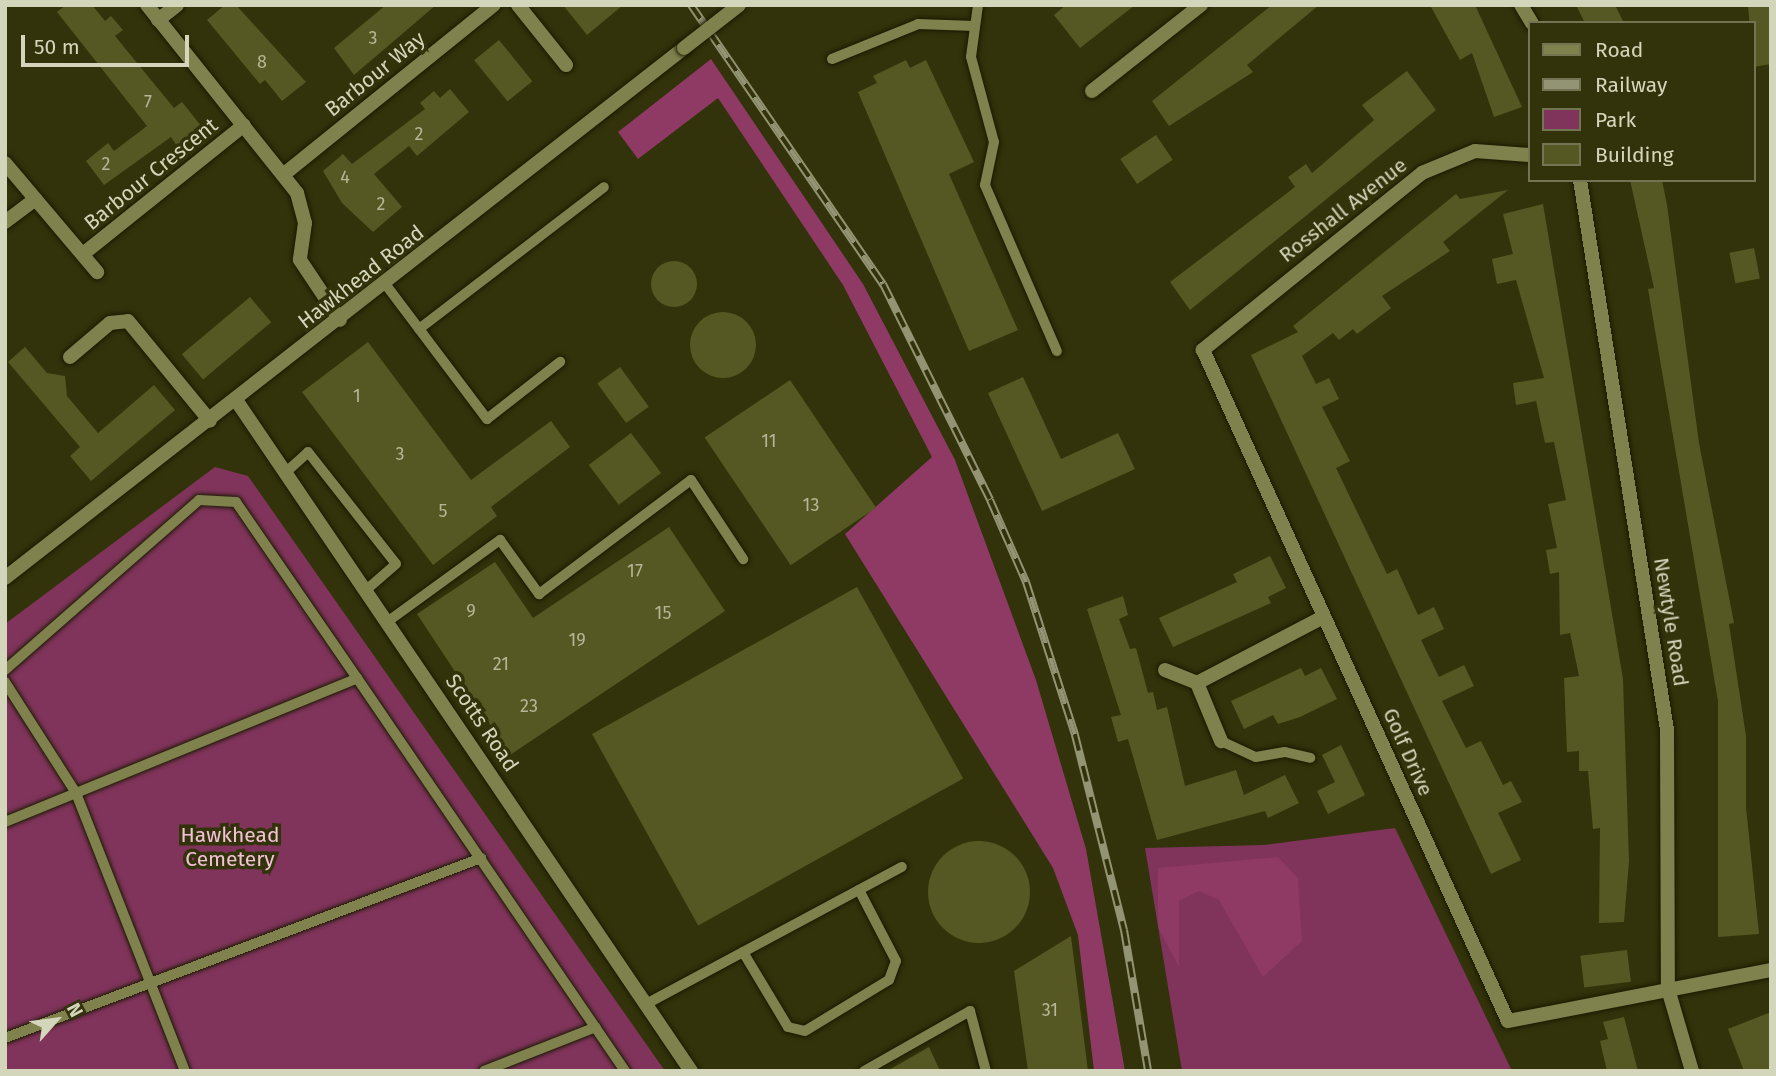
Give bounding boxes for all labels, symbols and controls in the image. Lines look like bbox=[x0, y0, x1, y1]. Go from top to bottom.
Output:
scale bar bbox=[24, 21, 192, 65]
legend bbox=[1528, 21, 1755, 182]
street label: Barbour Way bbox=[320, 26, 430, 122]
house number: 3 bbox=[369, 27, 377, 49]
text: 50 m bbox=[34, 34, 80, 60]
text: Road bbox=[1595, 37, 1643, 63]
house number: 8 bbox=[257, 51, 267, 73]
text: Railway bbox=[1595, 72, 1667, 98]
house number: 7 bbox=[144, 91, 152, 113]
text: Park bbox=[1595, 107, 1636, 133]
street label: Barbour Crescent bbox=[79, 113, 223, 235]
house number: 2 bbox=[415, 123, 423, 145]
text: Building bbox=[1595, 142, 1674, 168]
street label: Rosshall Avenue bbox=[1274, 152, 1412, 268]
house number: 2 bbox=[102, 153, 110, 175]
house number: 4 bbox=[340, 166, 350, 188]
house number: 2 bbox=[377, 193, 385, 215]
street label: Hawkhead Road bbox=[293, 220, 429, 334]
house number: 1 bbox=[353, 385, 361, 407]
house number: 11 bbox=[761, 430, 777, 452]
house number: 3 bbox=[396, 443, 404, 465]
house number: 13 bbox=[803, 494, 819, 516]
house number: 5 bbox=[438, 500, 448, 522]
street label: Newtyle Road bbox=[1648, 556, 1694, 688]
house number: 17 bbox=[627, 560, 643, 582]
house number: 9 bbox=[466, 600, 476, 622]
house number: 15 bbox=[655, 602, 671, 624]
house number: 19 bbox=[568, 629, 586, 651]
house number: 21 bbox=[493, 653, 509, 675]
street label: Scotts Road bbox=[440, 669, 524, 777]
house number: 23 bbox=[520, 695, 538, 717]
street label: Golf Drive bbox=[1377, 704, 1439, 800]
park label: Hawkhead Cemetery bbox=[181, 822, 279, 872]
north arrow bbox=[21, 985, 91, 1055]
text: N bbox=[62, 999, 88, 1021]
house number: 31 bbox=[1042, 999, 1058, 1021]

